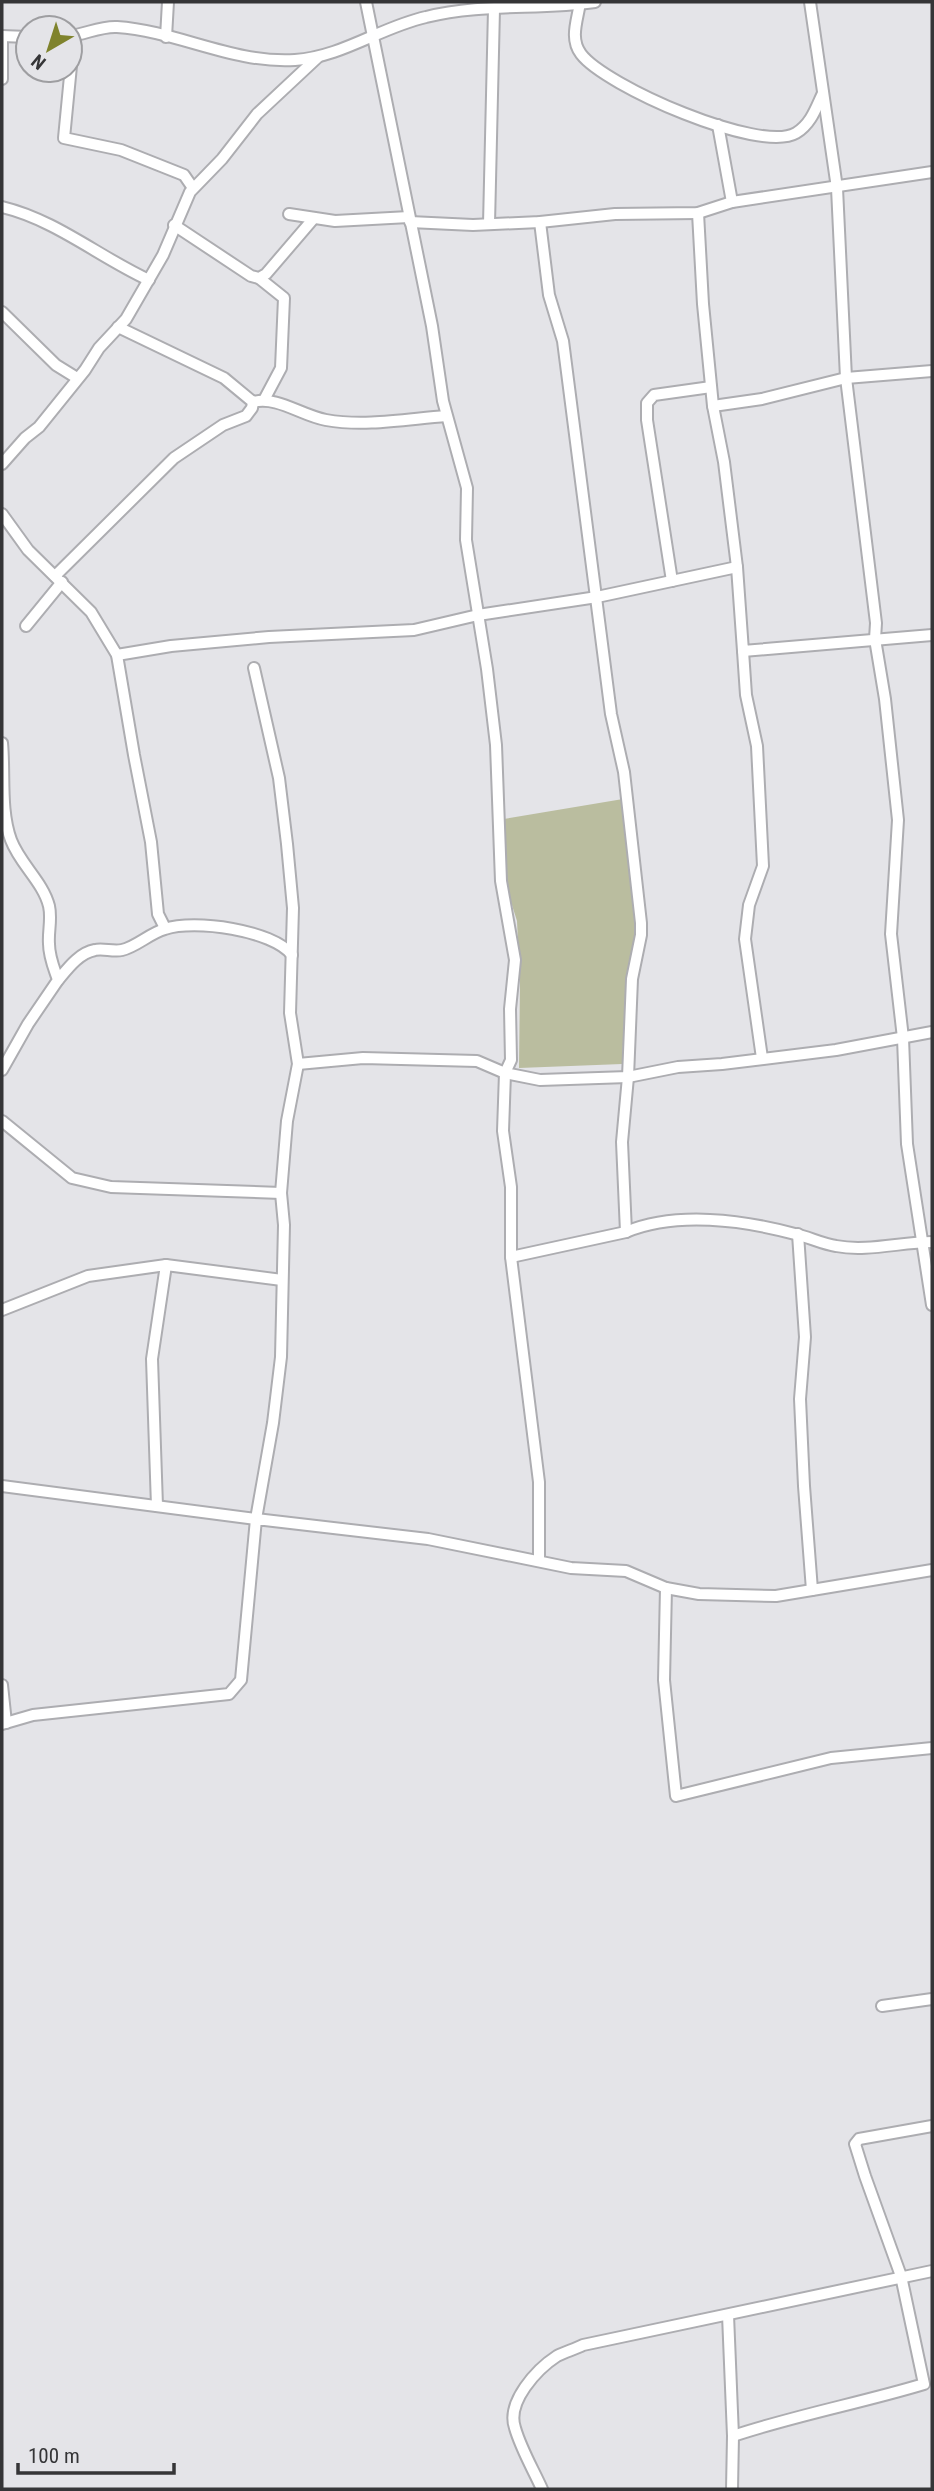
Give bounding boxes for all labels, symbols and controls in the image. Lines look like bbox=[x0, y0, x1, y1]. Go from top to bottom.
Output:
north arrow bbox=[14, 14, 84, 84]
text: N bbox=[27, 49, 50, 74]
scale bar bbox=[18, 2432, 173, 2476]
text: 100 m bbox=[28, 2444, 80, 2468]

